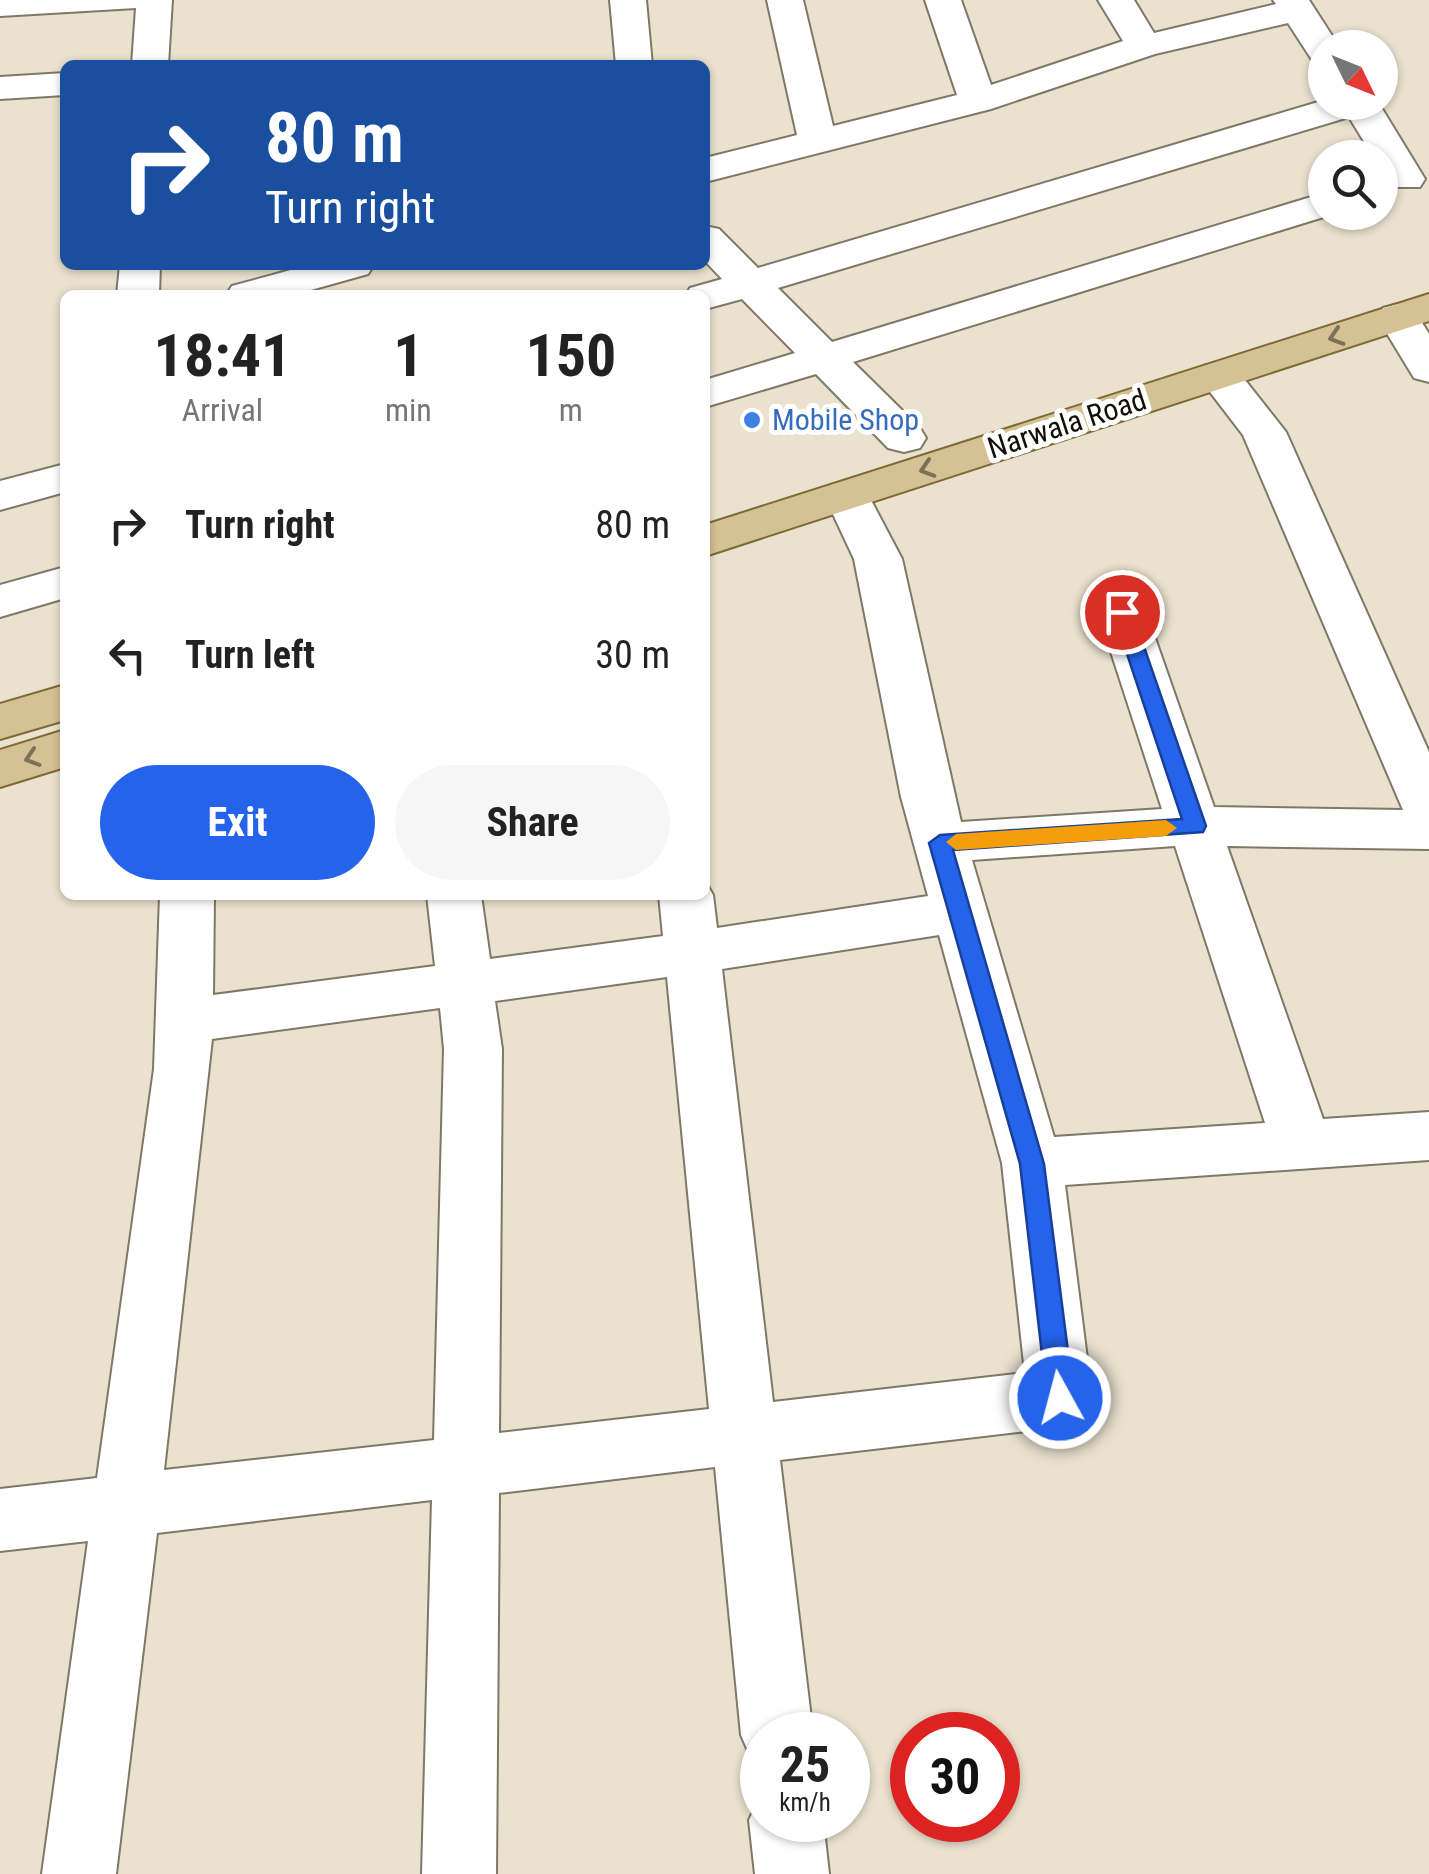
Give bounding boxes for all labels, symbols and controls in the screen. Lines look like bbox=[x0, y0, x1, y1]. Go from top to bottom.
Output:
north arrow bbox=[1308, 30, 1398, 120]
map controls bbox=[1308, 30, 1398, 230]
text: 80 m bbox=[265, 97, 404, 179]
icon: right bbox=[100, 100, 230, 230]
button: search bbox=[1308, 140, 1398, 230]
text: Turn right bbox=[265, 181, 435, 234]
text: 18:41 bbox=[154, 320, 291, 391]
text: 1 bbox=[393, 320, 424, 391]
text: 150 bbox=[525, 320, 616, 391]
one-way arrow bbox=[1329, 326, 1346, 346]
street label: Narwala Road bbox=[983, 381, 1151, 466]
text: Arrival bbox=[182, 391, 263, 429]
text: min bbox=[385, 391, 432, 429]
text: m bbox=[559, 391, 583, 429]
place label: Mobile Shop bbox=[772, 402, 919, 437]
marker: Mobile Shop bbox=[741, 409, 763, 431]
one-way arrow bbox=[919, 458, 936, 478]
icon: right bbox=[100, 498, 155, 553]
text: Turn right bbox=[185, 503, 335, 547]
text: 80 m bbox=[595, 503, 670, 547]
pin bbox=[1080, 570, 1165, 655]
icon: arrive bbox=[1095, 585, 1150, 640]
icon: left bbox=[100, 628, 155, 683]
text: Turn left bbox=[185, 633, 315, 677]
text: 30 m bbox=[595, 633, 670, 677]
one-way arrow bbox=[25, 747, 42, 767]
button: Exit bbox=[100, 765, 375, 880]
button: Share bbox=[395, 765, 670, 880]
position arrow bbox=[1008, 1346, 1112, 1450]
speed limit sign: 30 bbox=[890, 1712, 1020, 1842]
text: 25 bbox=[780, 1736, 830, 1794]
text: km/h bbox=[779, 1788, 831, 1817]

